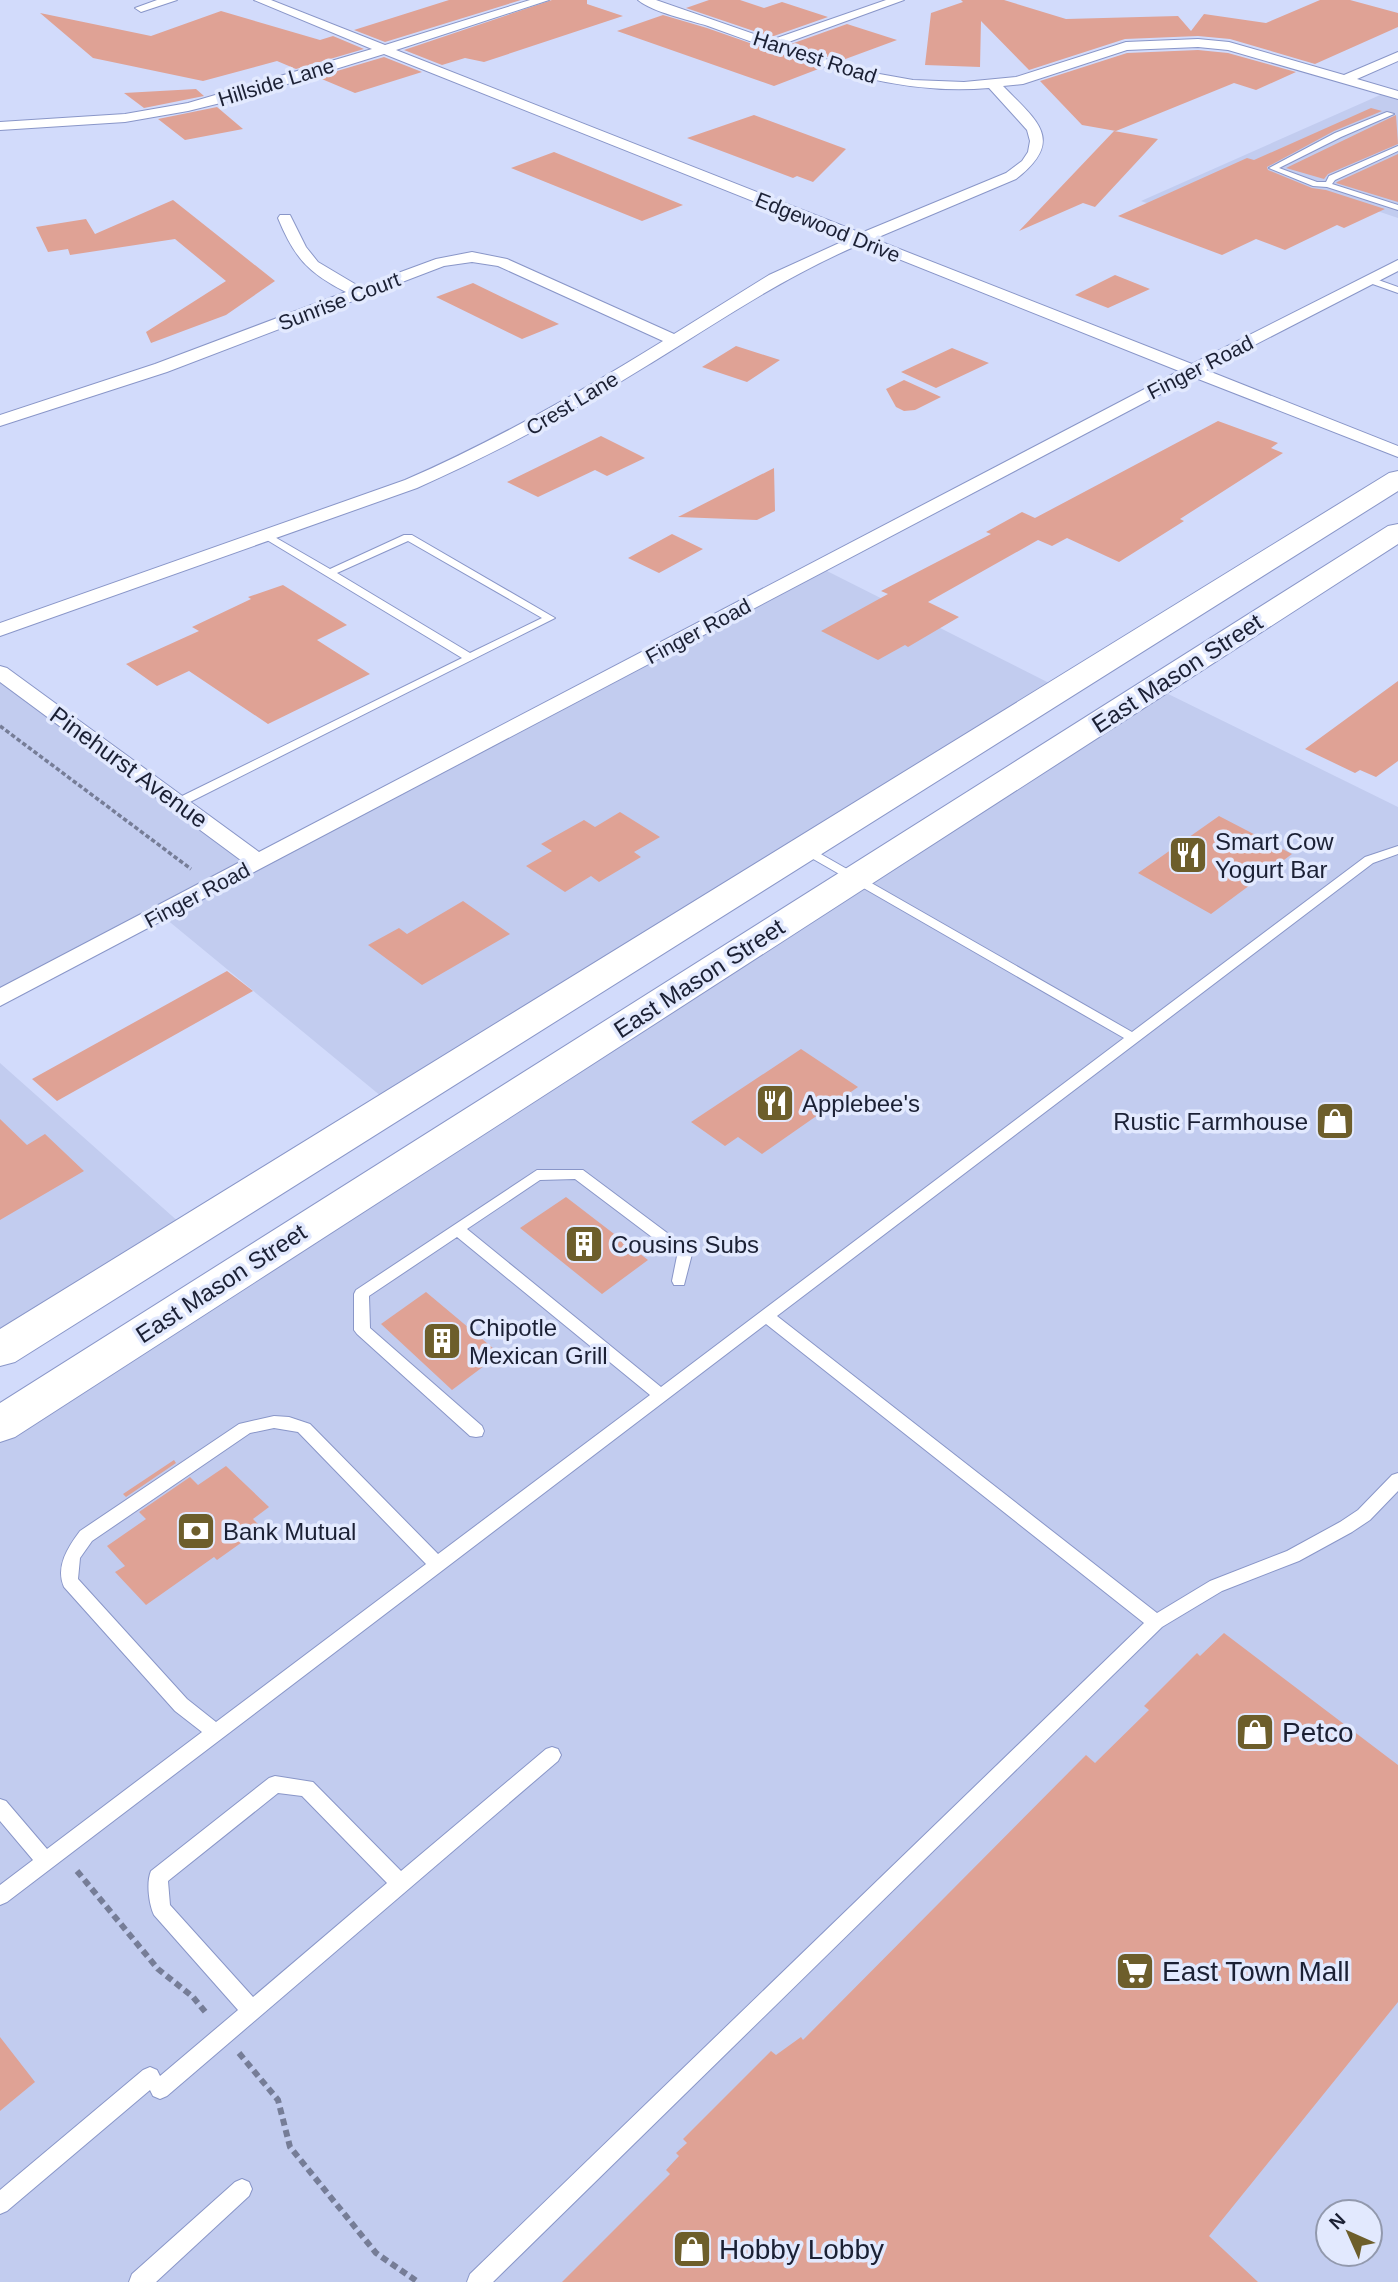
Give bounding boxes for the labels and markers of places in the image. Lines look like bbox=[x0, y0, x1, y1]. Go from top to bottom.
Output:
place label: Smart Cow Yogurt Bar bbox=[1215, 828, 1334, 883]
restaurant icon: Smart Cow Yogurt Bar bbox=[1167, 834, 1209, 876]
restaurant icon: Applebee's bbox=[754, 1082, 796, 1124]
place label: Applebee's bbox=[802, 1090, 920, 1117]
shop icon: Rustic Farmhouse bbox=[1314, 1100, 1356, 1142]
place label: Rustic Farmhouse bbox=[1113, 1108, 1308, 1135]
building icon: Cousins Subs bbox=[563, 1223, 605, 1265]
place label: Cousins Subs bbox=[611, 1231, 759, 1258]
place label: Chipotle Mexican Grill bbox=[469, 1314, 608, 1369]
building icon: Chipotle Mexican Grill bbox=[421, 1320, 463, 1362]
bank icon: Bank Mutual bbox=[175, 1510, 217, 1552]
place label: Bank Mutual bbox=[223, 1518, 356, 1545]
shop icon: Petco bbox=[1234, 1711, 1276, 1753]
place label: Petco bbox=[1282, 1717, 1354, 1748]
supermarket icon: East Town Mall bbox=[1114, 1950, 1156, 1992]
place label: East Town Mall bbox=[1162, 1956, 1350, 1987]
shop icon: Hobby Lobby bbox=[671, 2228, 713, 2270]
place label: Hobby Lobby bbox=[719, 2234, 884, 2265]

